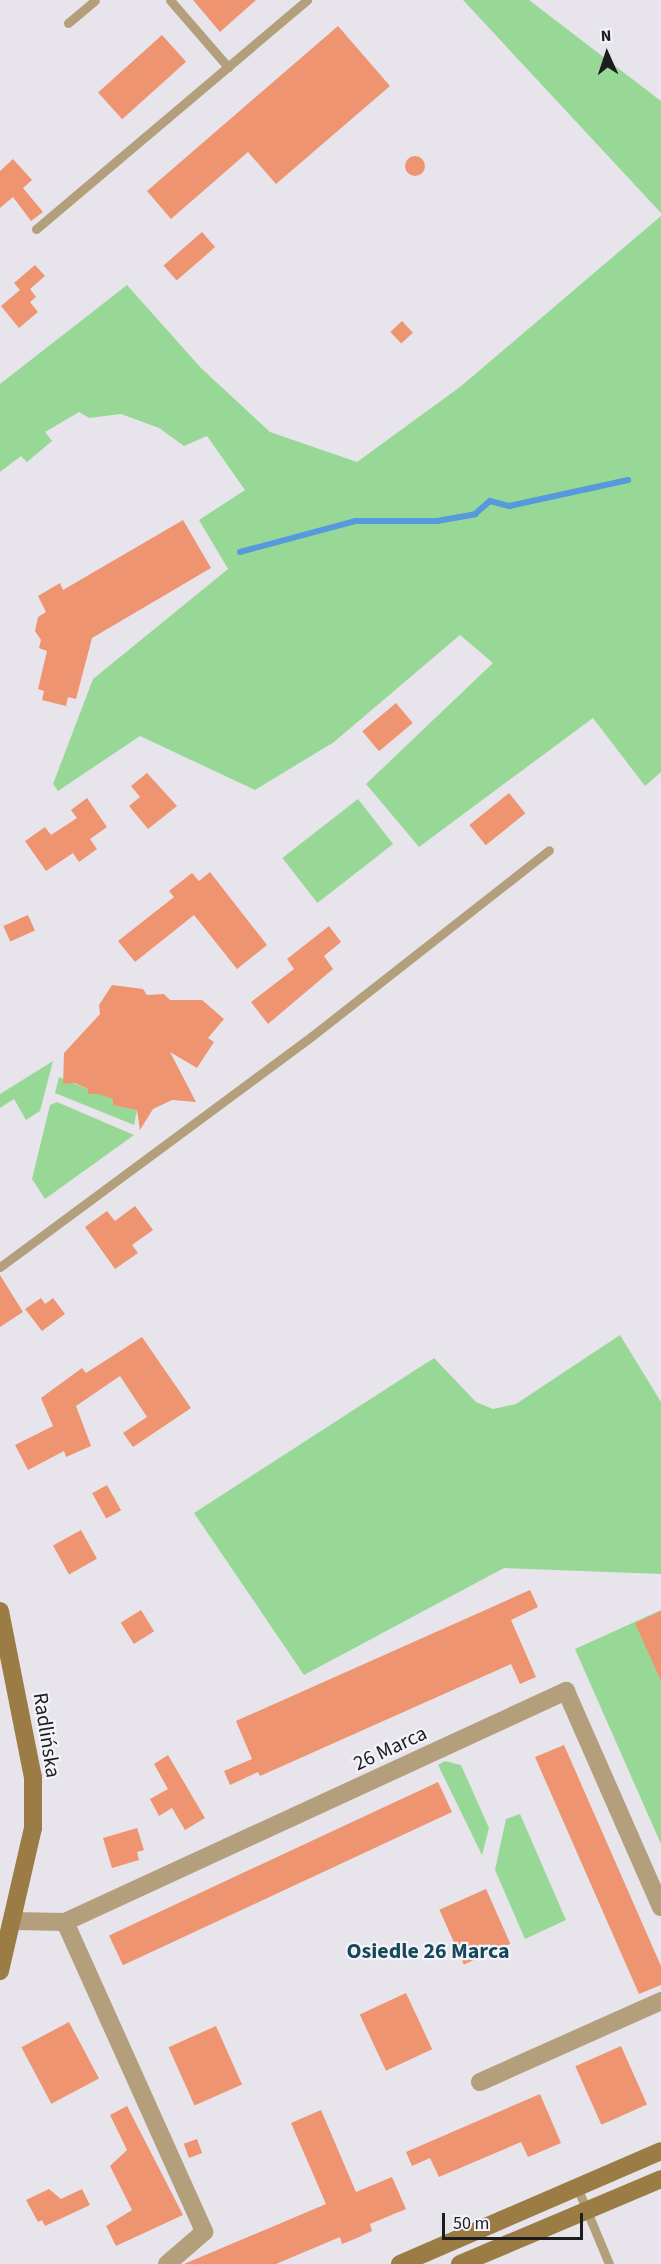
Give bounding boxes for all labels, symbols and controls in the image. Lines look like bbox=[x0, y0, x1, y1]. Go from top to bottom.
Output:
north arrow bbox=[577, 24, 637, 84]
text: N bbox=[600, 25, 612, 47]
street label: Radlińska bbox=[28, 1691, 66, 1779]
street label: 26 Marca bbox=[349, 1720, 431, 1776]
district label: Osiedle 26 Marca bbox=[346, 1939, 510, 1965]
scale bar bbox=[445, 2201, 586, 2239]
text: 50 m bbox=[453, 2211, 489, 2236]

